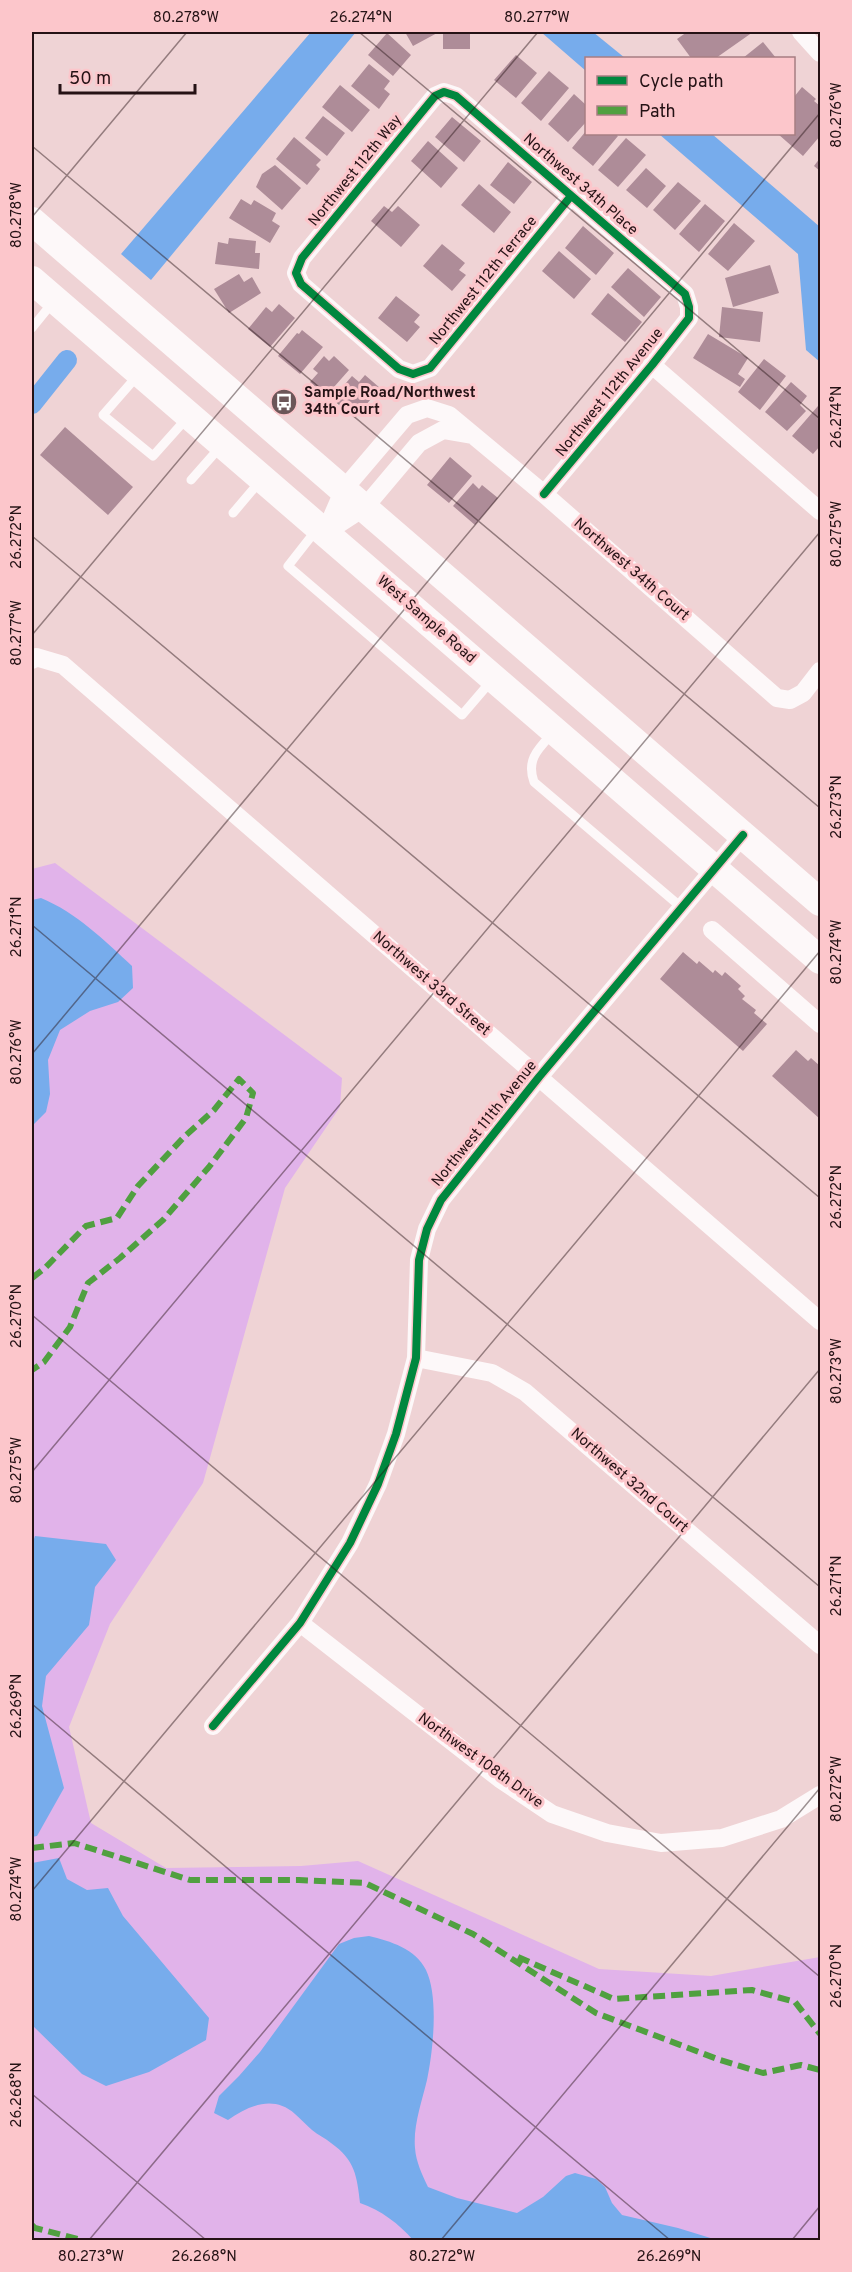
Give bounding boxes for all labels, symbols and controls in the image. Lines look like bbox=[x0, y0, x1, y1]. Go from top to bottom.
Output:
text: 80.278°W bbox=[153, 9, 219, 28]
text: 26.274°N bbox=[330, 9, 392, 28]
text: 80.277°W bbox=[504, 9, 570, 28]
scale bar bbox=[60, 57, 195, 95]
legend bbox=[585, 57, 795, 135]
text: 50 m bbox=[69, 68, 111, 91]
text: Cycle path bbox=[639, 71, 724, 94]
text: 80.276°W bbox=[828, 82, 847, 148]
text: Path bbox=[639, 101, 676, 124]
street label: Northwest 112th Way bbox=[305, 111, 407, 231]
street label: Northwest 34th Place bbox=[519, 130, 641, 240]
text: 80.278°W bbox=[8, 182, 27, 248]
street label: Northwest 112th Terrace bbox=[426, 212, 542, 350]
street label: Northwest 112th Avenue bbox=[552, 325, 668, 461]
place label: Sample Road/Northwest 34th Court bbox=[304, 384, 476, 420]
text: 26.274°N bbox=[828, 386, 847, 448]
bus stop icon: Sample Road/Northwest 34th Court bbox=[269, 387, 299, 417]
text: 80.275°W bbox=[828, 501, 847, 567]
text: 26.272°N bbox=[8, 505, 27, 569]
street label: Northwest 34th Court bbox=[569, 514, 693, 626]
street label: West Sample Road bbox=[373, 572, 479, 668]
text: 80.277°W bbox=[8, 600, 27, 666]
text: 26.273°N bbox=[828, 775, 847, 839]
text: 26.271°N bbox=[8, 897, 27, 957]
text: 80.274°W bbox=[828, 919, 847, 985]
street label: Northwest 33rd Street bbox=[368, 928, 494, 1040]
text: 80.276°W bbox=[8, 1019, 27, 1085]
street label: Northwest 111th Avenue bbox=[428, 1057, 542, 1191]
text: 26.272°N bbox=[828, 1165, 847, 1229]
text: 26.270°N bbox=[8, 1284, 27, 1348]
text: 80.273°W bbox=[828, 1338, 847, 1404]
street label: Northwest 32nd Court bbox=[566, 1425, 692, 1537]
text: 80.275°W bbox=[8, 1437, 27, 1503]
text: 26.271°N bbox=[828, 1556, 847, 1616]
text: 26.269°N bbox=[8, 1674, 27, 1738]
street label: Northwest 108th Drive bbox=[414, 1709, 546, 1813]
text: 80.272°W bbox=[828, 1756, 847, 1822]
text: 80.274°W bbox=[8, 1856, 27, 1922]
text: 26.270°N bbox=[828, 1944, 847, 2008]
text: 26.268°N bbox=[8, 2062, 27, 2128]
text: 80.273°W bbox=[58, 2248, 124, 2267]
text: 26.268°N bbox=[171, 2248, 237, 2267]
text: 80.272°W bbox=[409, 2248, 475, 2267]
text: 26.269°N bbox=[637, 2248, 701, 2267]

